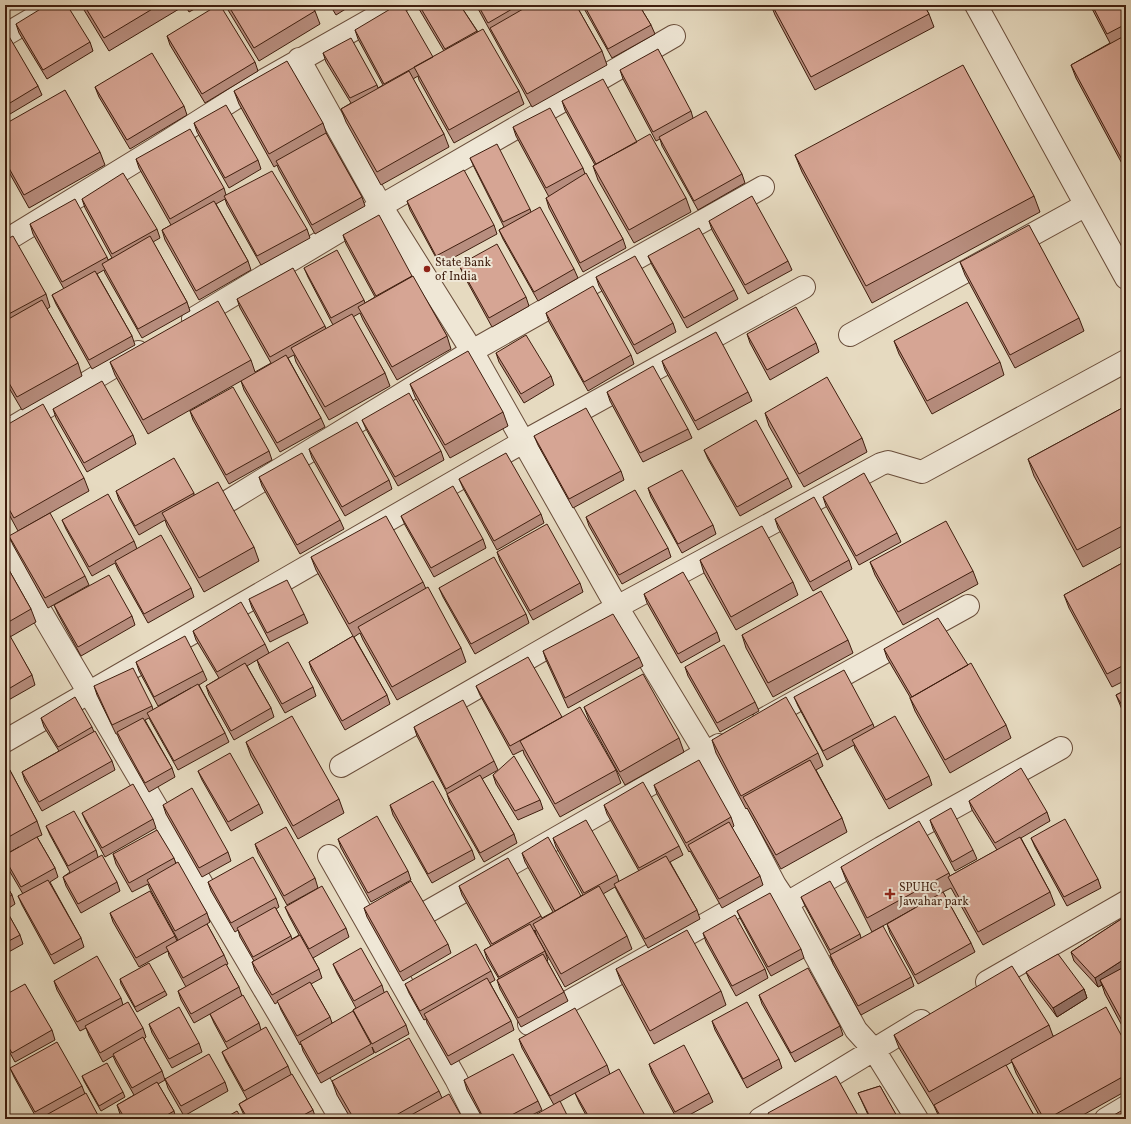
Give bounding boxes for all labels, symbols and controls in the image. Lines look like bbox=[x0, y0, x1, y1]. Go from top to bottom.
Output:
place label: State Bank of India bbox=[435, 255, 491, 285]
marker: State Bank of India bbox=[422, 264, 432, 274]
place label: SPUHC, Jawahar park bbox=[899, 880, 969, 910]
marker: SPUHC, Jawahar park bbox=[884, 888, 896, 900]

